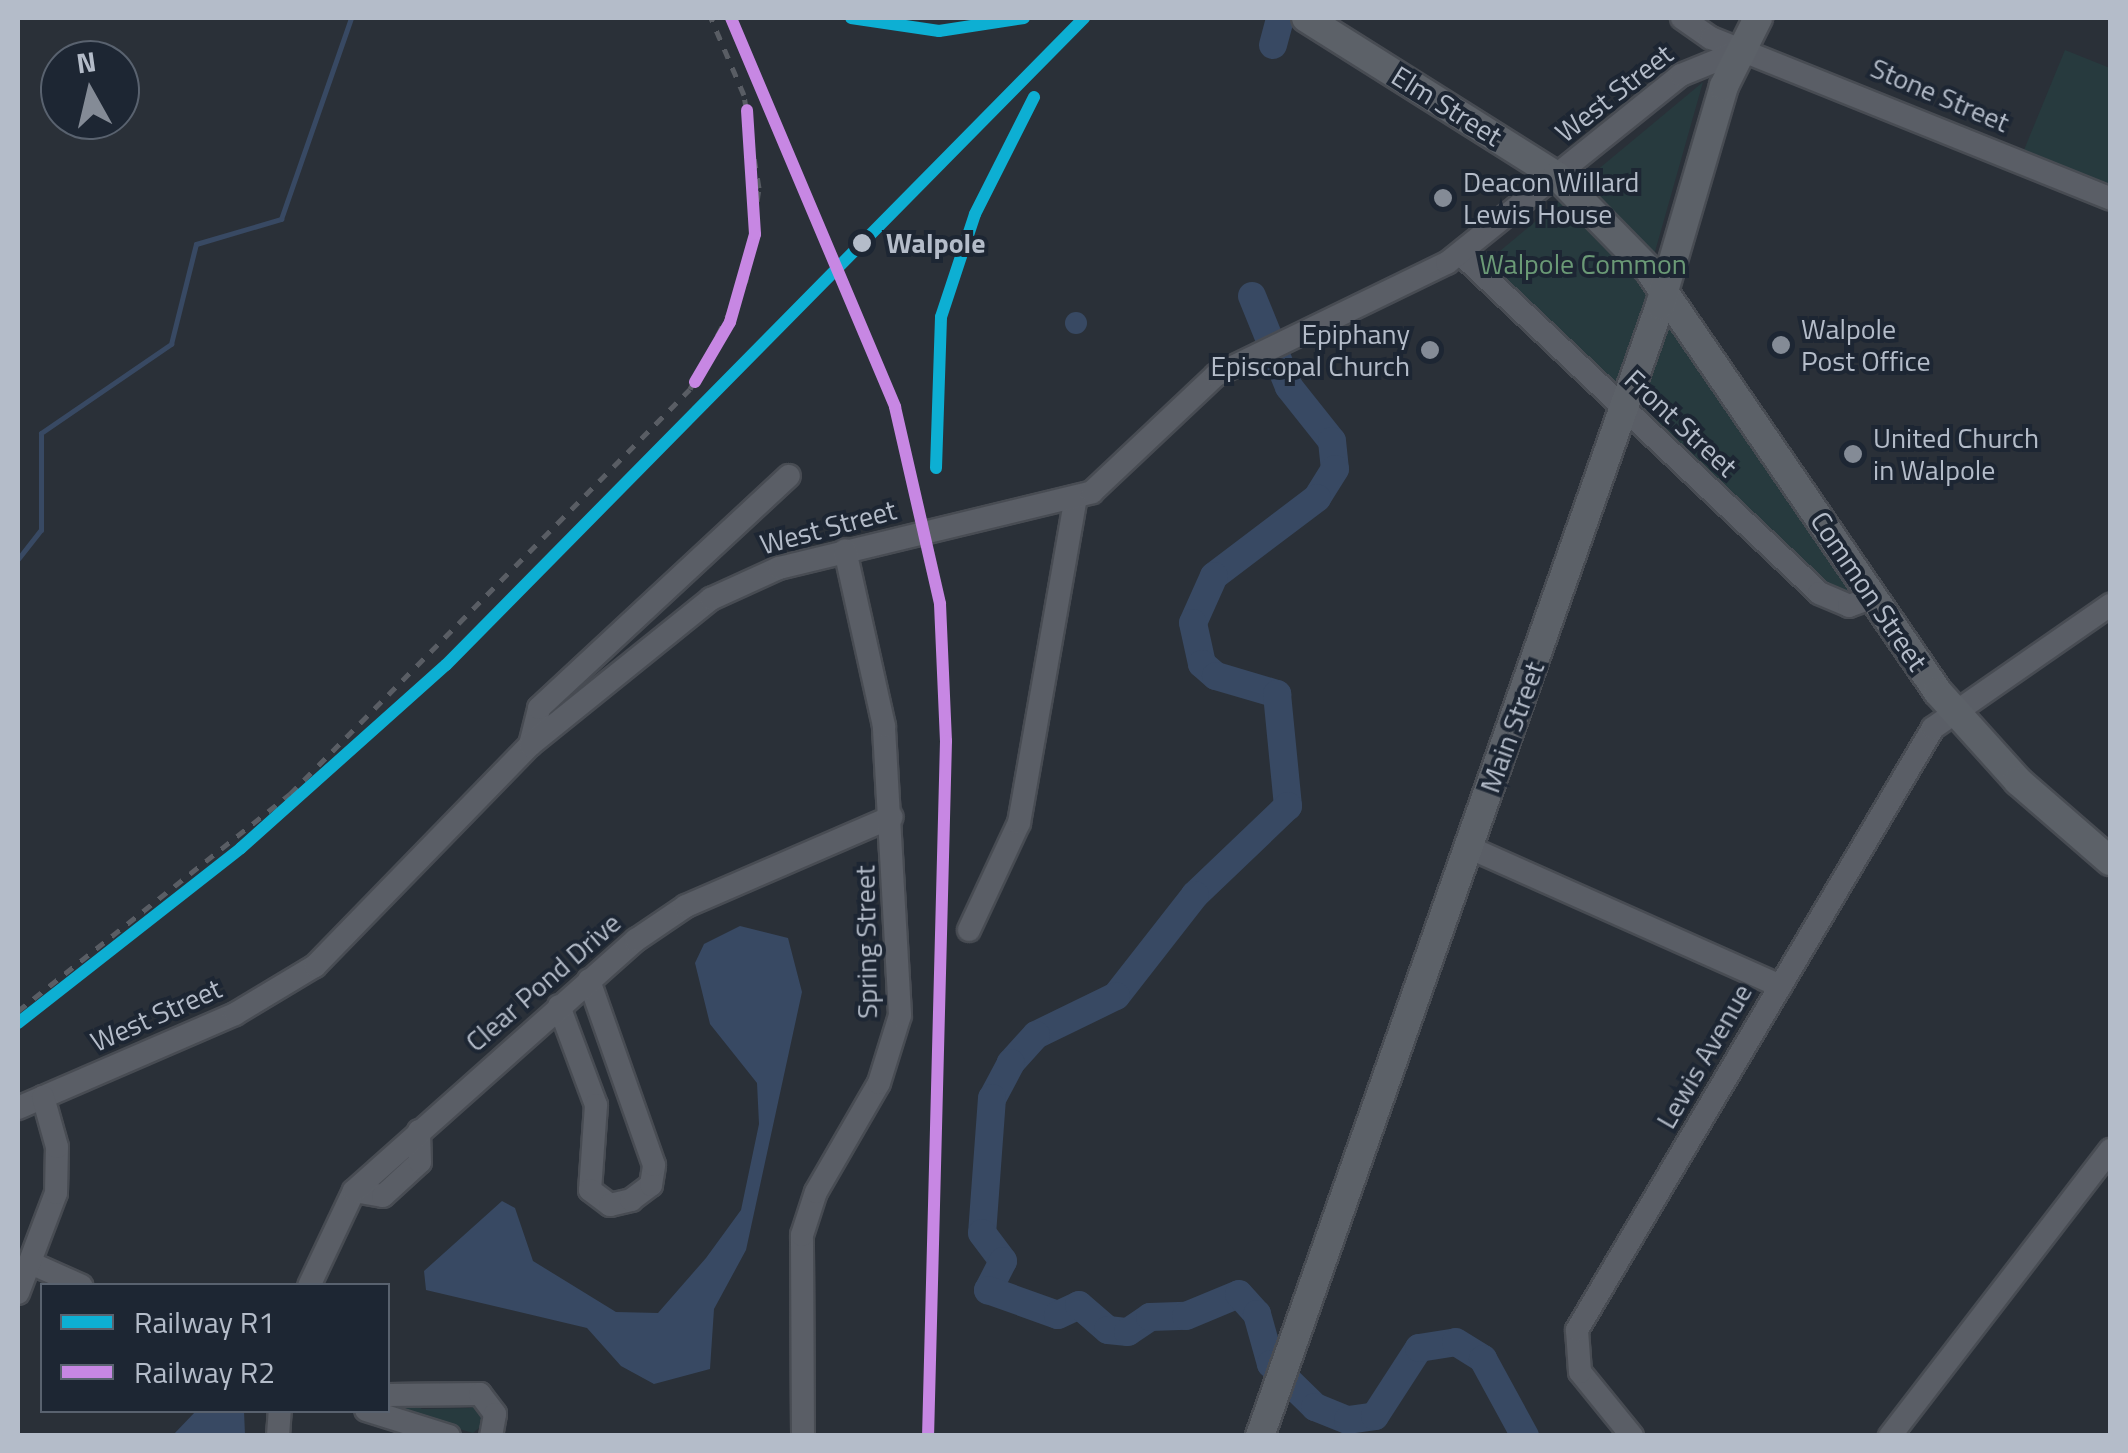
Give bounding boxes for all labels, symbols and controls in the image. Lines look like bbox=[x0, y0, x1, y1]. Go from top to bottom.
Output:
street label: West Street bbox=[1549, 37, 1679, 149]
text: N bbox=[73, 39, 99, 84]
north arrow bbox=[40, 40, 140, 140]
street label: Stone Street bbox=[1866, 51, 2014, 139]
street label: Elm Street bbox=[1386, 59, 1508, 153]
place label: Deacon Willard Lewis House bbox=[1463, 165, 1639, 231]
marker: Deacon Willard Lewis House bbox=[1432, 187, 1454, 209]
place label: Walpole bbox=[886, 226, 985, 260]
marker: Walpole bbox=[847, 228, 877, 258]
park label: Walpole Common bbox=[1479, 247, 1687, 281]
place label: Walpole Post Office bbox=[1801, 312, 1931, 378]
place label: Epiphany Episcopal Church bbox=[1211, 317, 1410, 383]
marker: Walpole Post Office bbox=[1770, 334, 1792, 356]
marker: Epiphany Episcopal Church bbox=[1419, 339, 1441, 361]
street label: Front Street bbox=[1618, 362, 1744, 484]
place label: United Church in Walpole bbox=[1873, 421, 2039, 487]
marker: United Church in Walpole bbox=[1842, 443, 1864, 465]
street label: West Street bbox=[756, 493, 900, 561]
street label: Common Street bbox=[1803, 505, 1935, 677]
street label: Main Street bbox=[1473, 657, 1551, 797]
street label: Spring Street bbox=[848, 865, 884, 1019]
street label: Clear Pond Drive bbox=[459, 906, 627, 1058]
street label: West Street bbox=[85, 971, 227, 1059]
street label: Lewis Avenue bbox=[1649, 978, 1759, 1134]
legend bbox=[40, 1283, 390, 1413]
text: Railway R1 bbox=[134, 1299, 275, 1345]
text: Railway R2 bbox=[134, 1349, 275, 1395]

